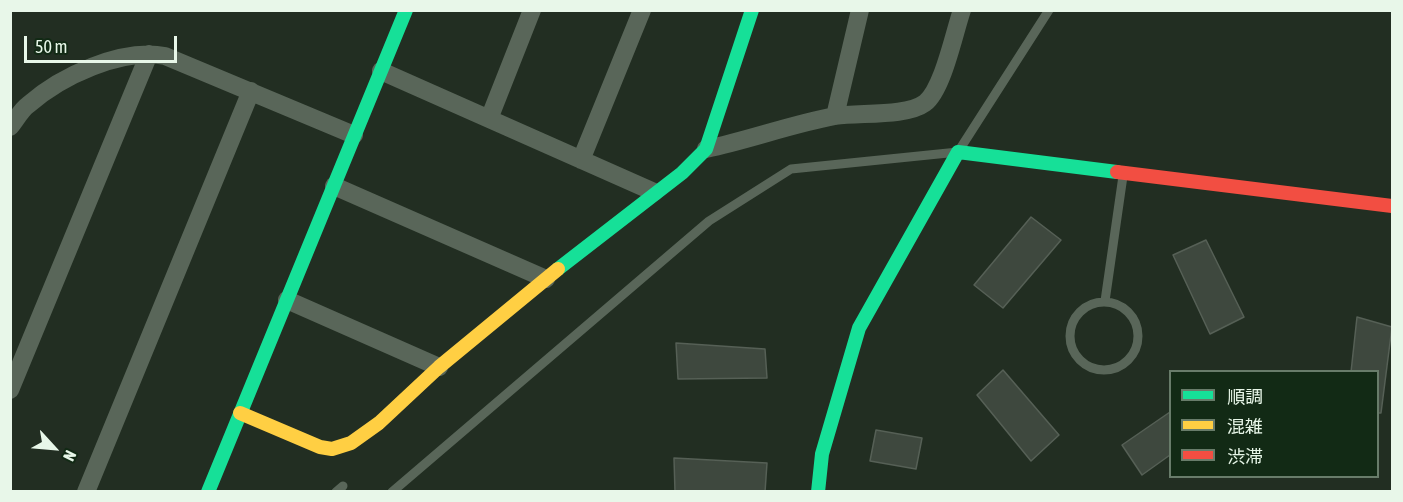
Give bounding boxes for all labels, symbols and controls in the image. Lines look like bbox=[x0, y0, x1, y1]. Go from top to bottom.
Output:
scale bar bbox=[27, 24, 180, 62]
text: 50 m bbox=[35, 36, 67, 57]
legend bbox=[1169, 370, 1379, 478]
text: 順調 bbox=[1227, 386, 1263, 407]
text: 混雑 bbox=[1227, 416, 1263, 437]
north arrow bbox=[24, 418, 84, 478]
text: 渋滞 bbox=[1227, 446, 1263, 467]
text: N bbox=[60, 448, 80, 464]

